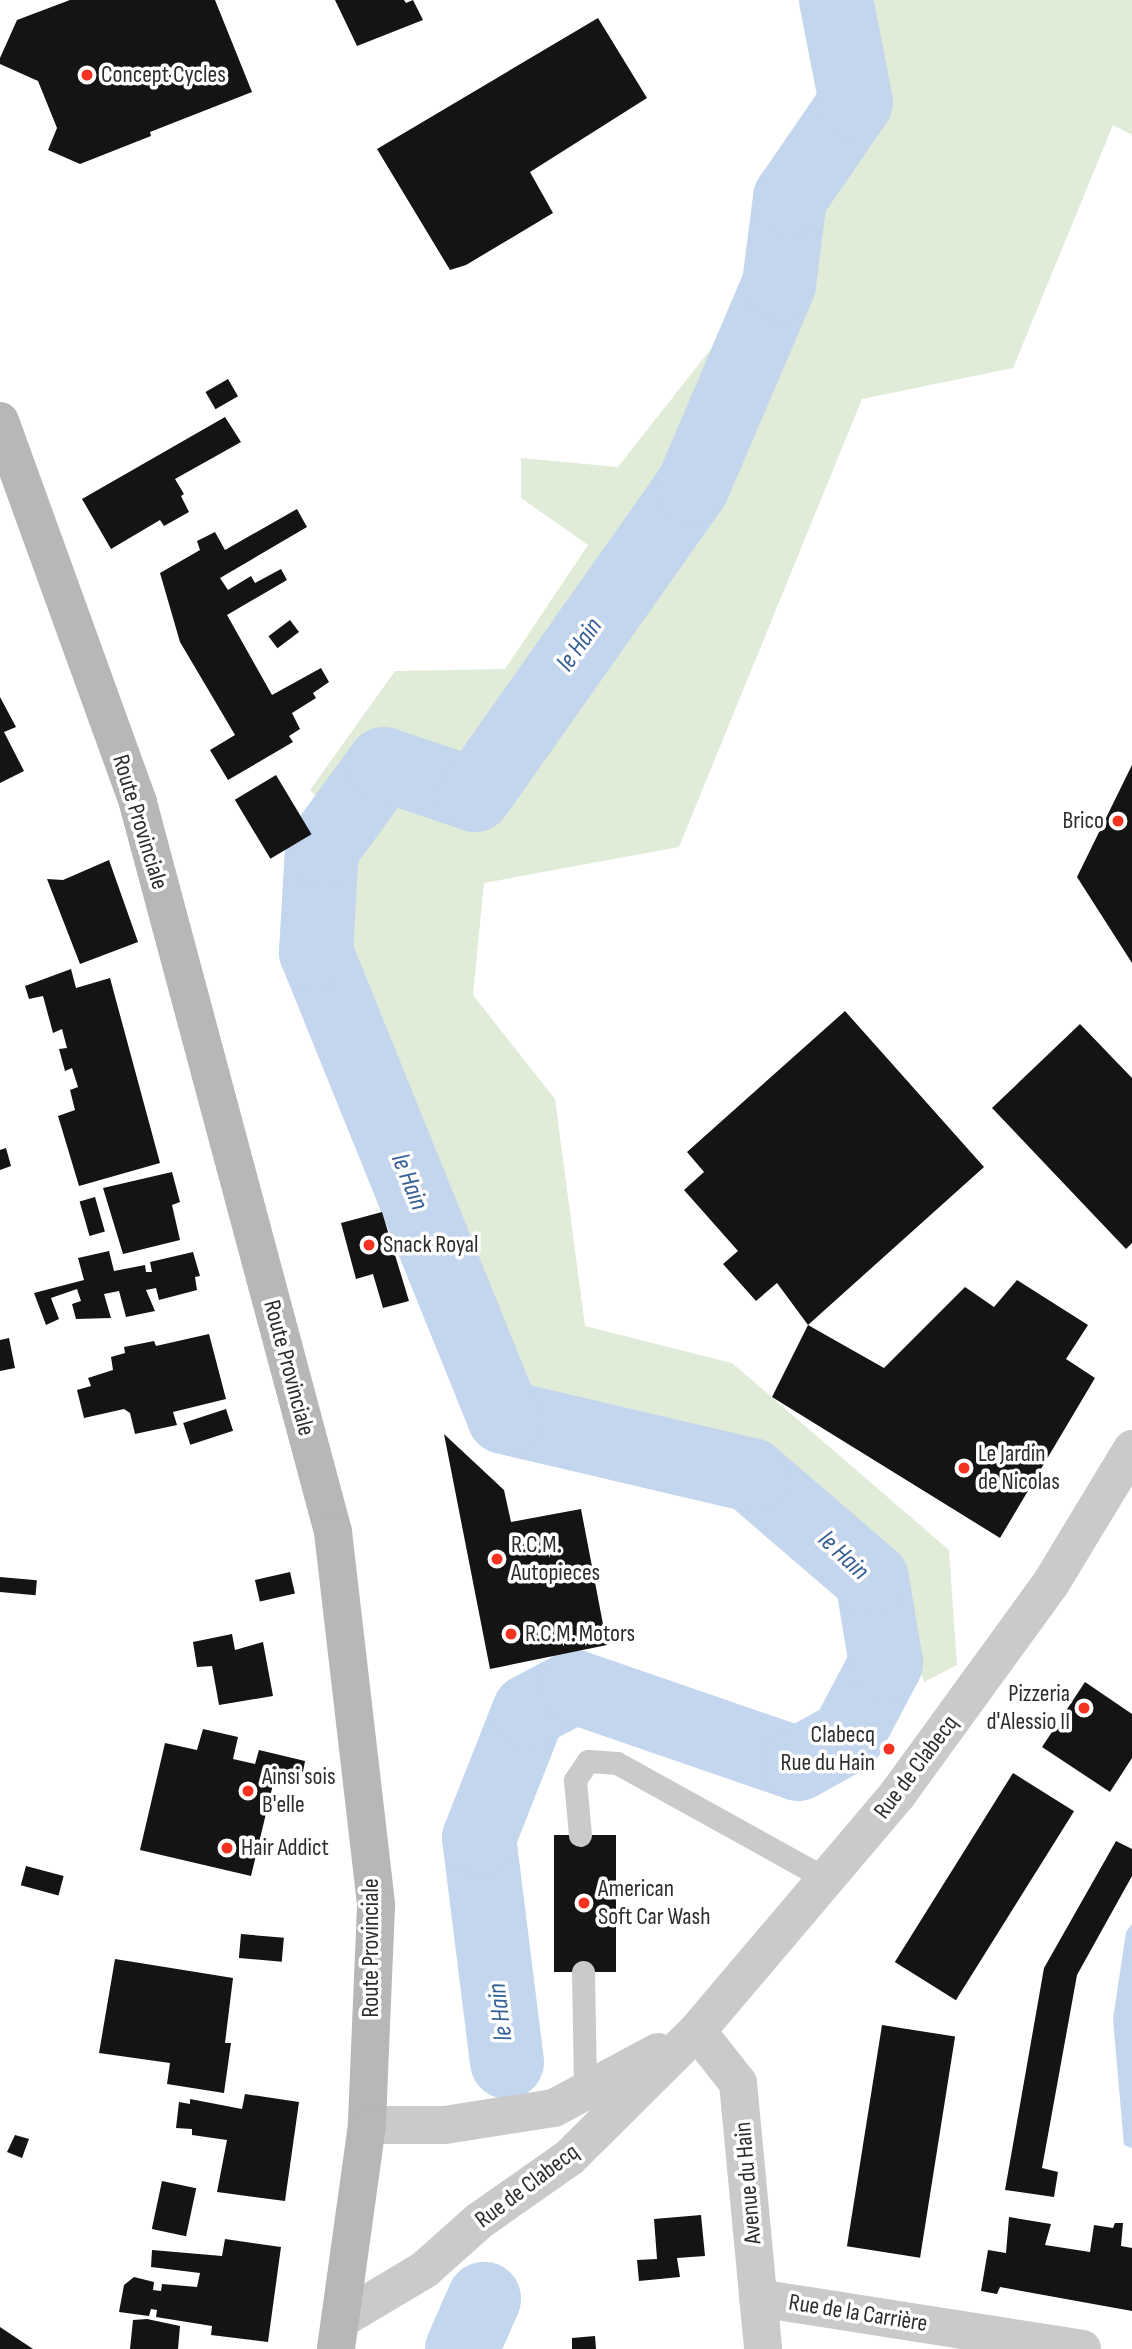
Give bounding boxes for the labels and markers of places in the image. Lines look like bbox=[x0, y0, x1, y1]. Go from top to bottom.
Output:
place label: Concept Cycles bbox=[101, 61, 226, 89]
marker: Concept Cycles bbox=[79, 67, 95, 83]
place label: Brico bbox=[1063, 807, 1104, 835]
marker: Brico bbox=[1110, 813, 1126, 829]
place label: Snack Royal bbox=[383, 1231, 479, 1259]
marker: Snack Royal bbox=[361, 1237, 377, 1253]
place label: Le Jardin de Nicolas bbox=[978, 1440, 1060, 1496]
marker: Le Jardin de Nicolas bbox=[956, 1460, 972, 1476]
place label: R.C.M. Autopieces bbox=[511, 1531, 600, 1587]
marker: R.C.M. Autopieces bbox=[489, 1551, 505, 1567]
place label: R.C.M. Motors bbox=[525, 1620, 635, 1648]
marker: R.C.M. Motors bbox=[503, 1626, 519, 1642]
place label: Pizzeria d'Alessio II bbox=[987, 1680, 1070, 1736]
marker: Pizzeria d'Alessio II bbox=[1076, 1700, 1092, 1716]
place label: Clabecq Rue du Hain bbox=[780, 1721, 875, 1777]
marker: Clabecq Rue du Hain bbox=[881, 1741, 897, 1757]
place label: Ainsi sois B'elle bbox=[262, 1763, 336, 1819]
marker: Ainsi sois B'elle bbox=[240, 1783, 256, 1799]
place label: Hair Addict bbox=[241, 1834, 329, 1862]
marker: Hair Addict bbox=[219, 1840, 235, 1856]
place label: American Soft Car Wash bbox=[598, 1875, 710, 1931]
marker: American Soft Car Wash bbox=[576, 1895, 592, 1911]

